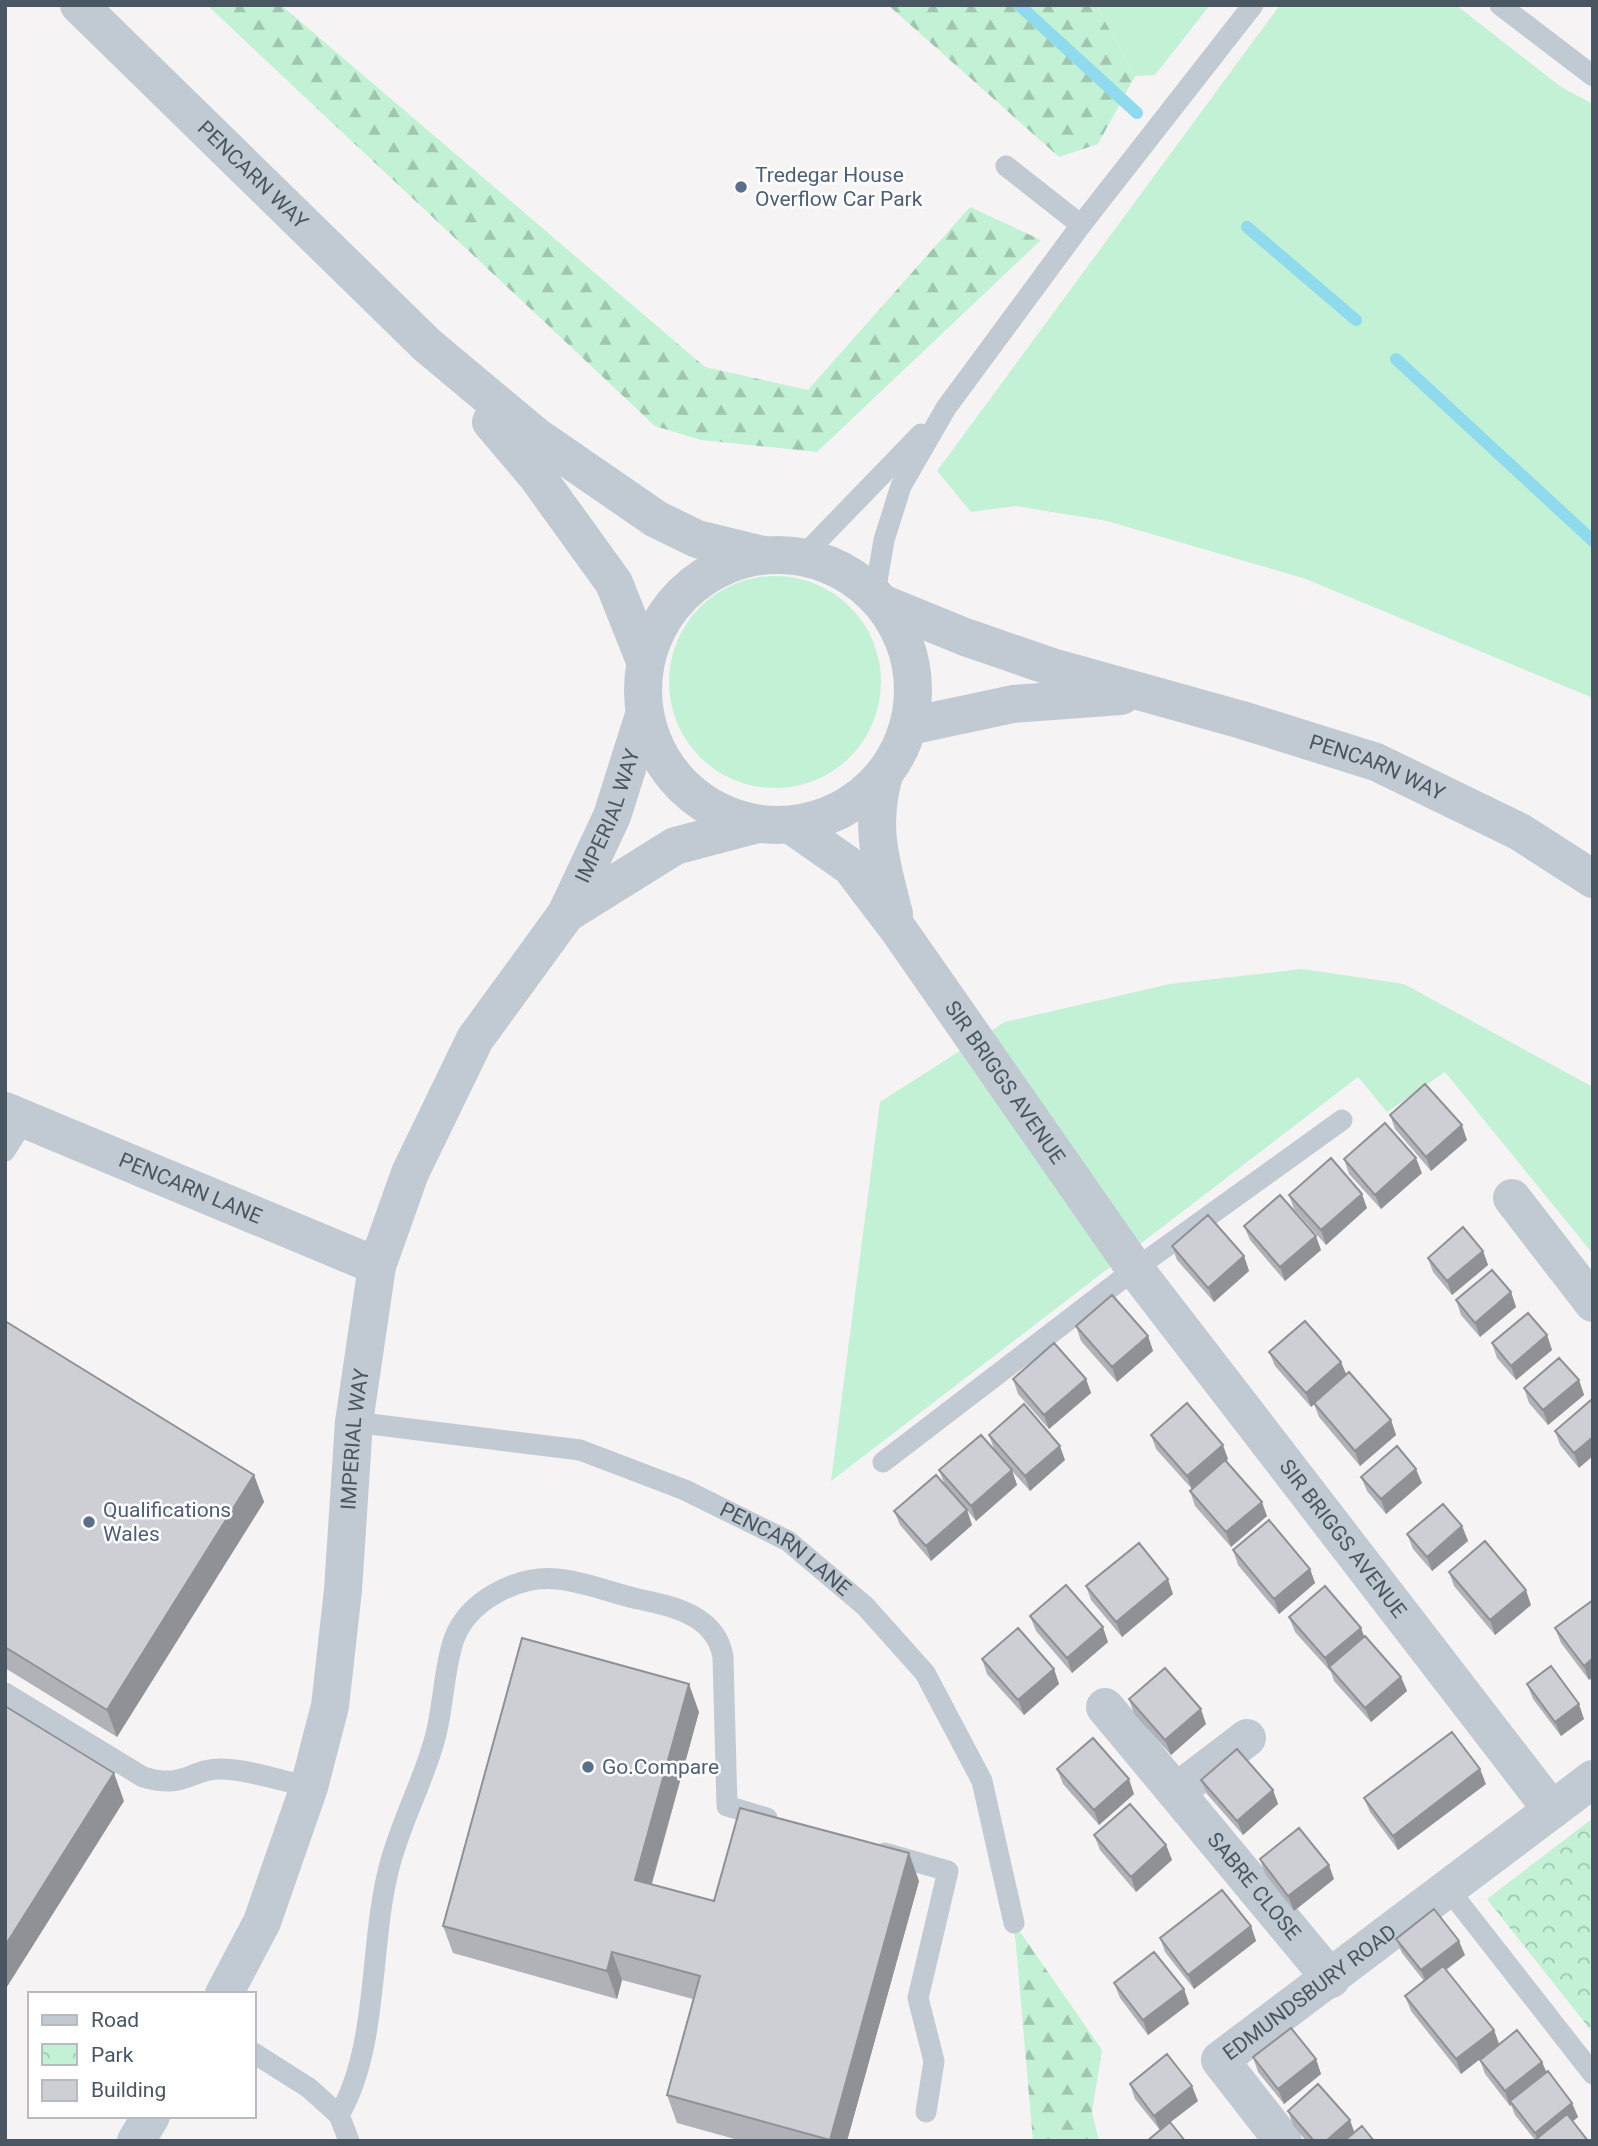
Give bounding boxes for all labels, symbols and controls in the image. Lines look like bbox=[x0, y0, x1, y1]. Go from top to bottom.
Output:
street label: PENCARN WAY bbox=[193, 116, 313, 234]
place label: Tredegar House Overflow Car Park bbox=[755, 163, 923, 211]
marker: Tredegar House Overflow Car Park bbox=[733, 179, 749, 195]
street label: PENCARN WAY bbox=[1306, 730, 1449, 806]
street label: IMPERIAL WAY bbox=[570, 746, 645, 887]
street label: SIR BRIGGS AVENUE bbox=[940, 996, 1070, 1168]
street label: PENCARN LANE bbox=[115, 1148, 266, 1229]
street label: IMPERIAL WAY bbox=[336, 1367, 374, 1511]
street label: SIR BRIGGS AVENUE bbox=[1274, 1455, 1411, 1623]
street label: PENCARN LANE bbox=[716, 1497, 856, 1601]
place label: Qualifications Wales bbox=[103, 1498, 231, 1546]
marker: Qualifications Wales bbox=[81, 1514, 97, 1530]
place label: Go.Compare bbox=[602, 1755, 719, 1779]
marker: Go.Compare bbox=[580, 1759, 596, 1775]
street label: SABRE CLOSE bbox=[1202, 1828, 1306, 1945]
street label: EDMUNDSBURY ROAD bbox=[1218, 1919, 1401, 2065]
legend bbox=[28, 1992, 256, 2118]
text: Road bbox=[91, 2008, 139, 2032]
text: Park bbox=[91, 2043, 134, 2067]
text: Building bbox=[91, 2078, 166, 2102]

